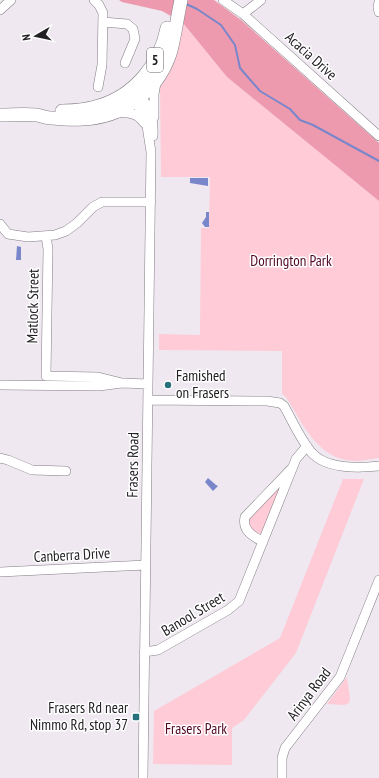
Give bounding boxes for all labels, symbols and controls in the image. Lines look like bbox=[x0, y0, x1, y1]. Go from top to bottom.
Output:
north arrow bbox=[16, 16, 56, 56]
street label: Acacia Drive bbox=[281, 27, 341, 84]
text: N bbox=[19, 33, 34, 42]
road number: 5 bbox=[147, 48, 163, 72]
park label: Dorrington Park bbox=[250, 251, 332, 270]
street label: Matlock Street bbox=[22, 268, 43, 343]
place label: Famished on Frasers bbox=[176, 366, 229, 402]
marker: Famished on Frasers bbox=[163, 380, 173, 390]
street label: Frasers Road bbox=[122, 432, 143, 498]
street label: Canberra Drive bbox=[33, 543, 111, 566]
street label: Banool Street bbox=[158, 587, 228, 640]
street label: Arinya Road bbox=[283, 663, 335, 724]
place label: Frasers Rd near Nimmo Rd, stop 37 bbox=[30, 698, 129, 734]
marker: Frasers Rd near Nimmo Rd, stop 37 bbox=[131, 712, 141, 722]
park label: Frasers Park bbox=[165, 719, 227, 738]

